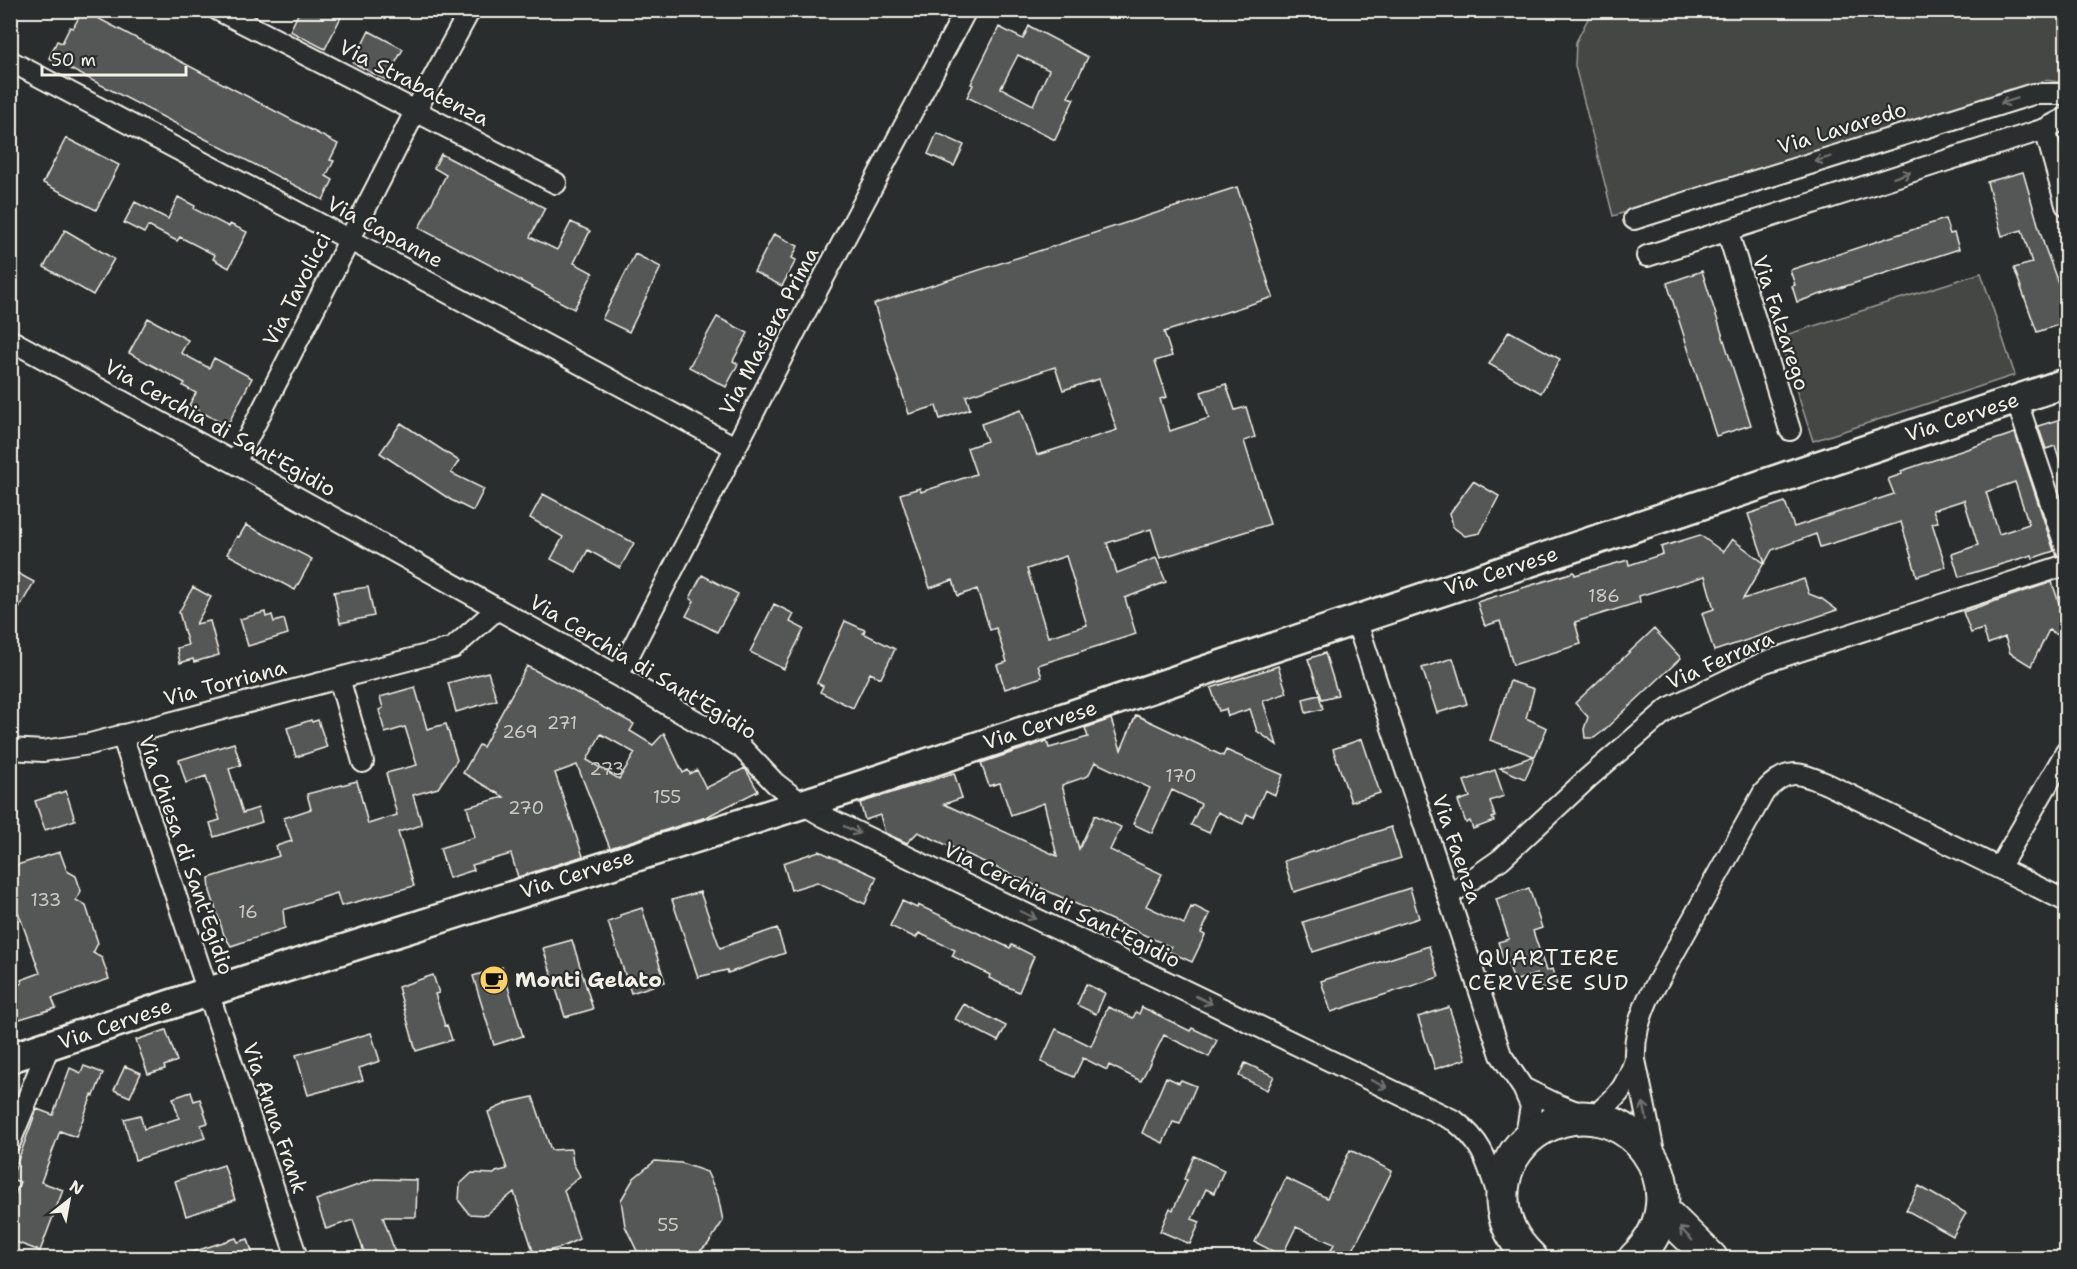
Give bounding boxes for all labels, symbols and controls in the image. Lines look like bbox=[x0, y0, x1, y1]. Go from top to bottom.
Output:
street label: Via Strabatenza bbox=[334, 33, 494, 133]
scale bar bbox=[42, 39, 186, 77]
text: 50 m bbox=[51, 48, 96, 72]
street label: Via Lavaredo bbox=[1774, 95, 1910, 161]
one-way arrow bbox=[2000, 96, 2019, 107]
one-way arrow bbox=[1814, 154, 1833, 165]
one-way arrow bbox=[1892, 168, 1911, 179]
street label: Via Capanne bbox=[322, 190, 448, 274]
street label: Via Tavolicci bbox=[256, 227, 338, 351]
street label: Via Masiera Prima bbox=[713, 242, 825, 420]
street label: Via Falzarego bbox=[1746, 252, 1816, 394]
street label: Via Cerchia di Sant'Egidio bbox=[99, 353, 341, 503]
street label: Via Cervese bbox=[1901, 385, 2023, 449]
street label: Via Cervese bbox=[1440, 539, 1562, 603]
house number: 186 bbox=[1588, 584, 1620, 608]
street label: Via Cerchia di Sant'Egidio bbox=[524, 588, 762, 746]
street label: Via Ferrara bbox=[1662, 624, 1778, 696]
street label: Via Torriana bbox=[161, 653, 289, 713]
street label: Via Cervese bbox=[979, 693, 1101, 757]
house number: 271 bbox=[547, 711, 577, 735]
house number: 269 bbox=[502, 720, 538, 744]
street label: Via Chiesa di Sant'Egidio bbox=[132, 731, 240, 979]
house number: 273 bbox=[589, 757, 625, 781]
house number: 170 bbox=[1165, 764, 1197, 788]
house number: 155 bbox=[653, 785, 681, 809]
street label: Via Faenza bbox=[1425, 791, 1489, 907]
house number: 270 bbox=[508, 796, 544, 820]
one-way arrow bbox=[843, 825, 861, 837]
street label: Via Cerchia di Sant'Egidio bbox=[939, 835, 1185, 975]
street label: Via Cervese bbox=[516, 842, 638, 906]
house number: 133 bbox=[31, 888, 61, 912]
house number: 16 bbox=[238, 900, 258, 924]
one-way arrow bbox=[1018, 910, 1036, 921]
district label: QUARTIERE CERVESE SUD bbox=[1468, 943, 1630, 997]
cafe icon: Monti Gelato bbox=[478, 964, 510, 996]
place label: Monti Gelato bbox=[515, 966, 662, 994]
street label: Via Cervese bbox=[55, 992, 175, 1056]
one-way arrow bbox=[1194, 994, 1212, 1006]
street label: Via Anna Frank bbox=[236, 1039, 314, 1197]
one-way arrow bbox=[1370, 1079, 1388, 1091]
one-way arrow bbox=[1638, 1102, 1650, 1121]
north arrow bbox=[39, 1170, 99, 1230]
text: N bbox=[66, 1175, 87, 1200]
house number: 55 bbox=[657, 1213, 679, 1237]
one-way arrow bbox=[1679, 1227, 1694, 1242]

